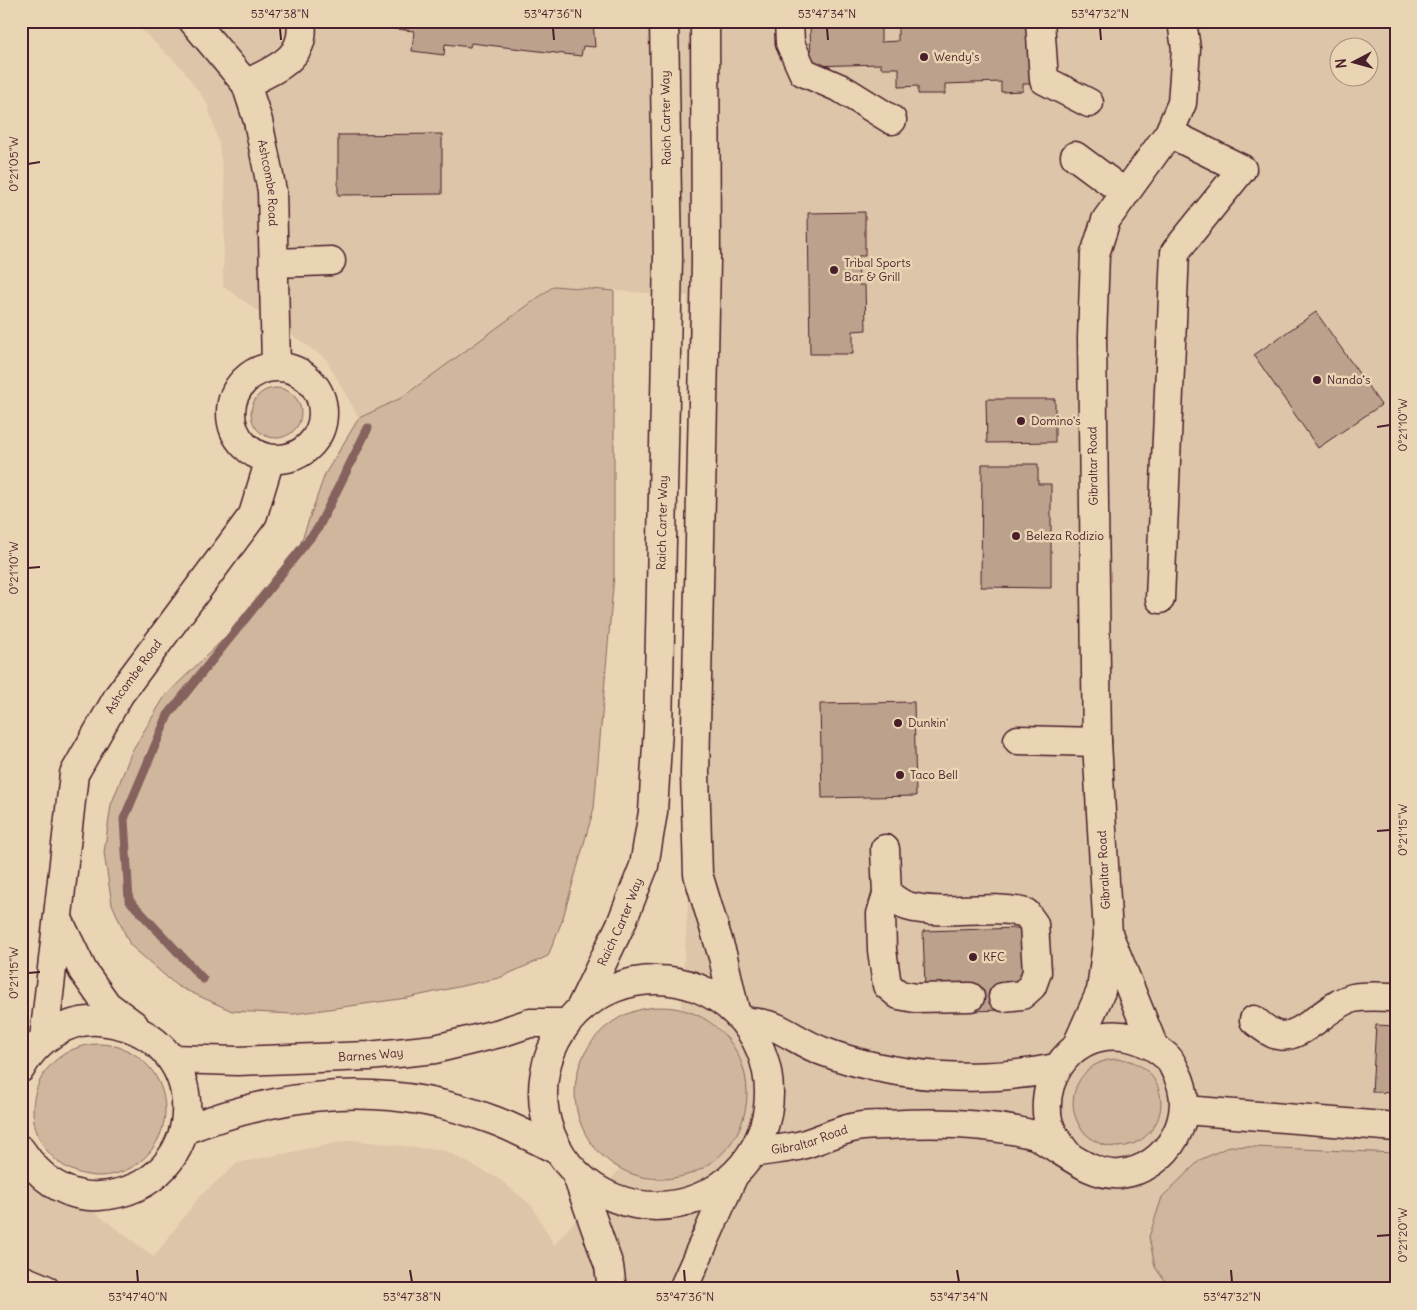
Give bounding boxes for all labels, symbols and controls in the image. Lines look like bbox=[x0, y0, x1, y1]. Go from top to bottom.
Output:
text: 53°47'38"N bbox=[251, 6, 309, 21]
text: 53°47'36"N bbox=[524, 6, 582, 21]
text: 53°47'34"N bbox=[798, 6, 856, 21]
text: 53°47'32"N bbox=[1071, 6, 1129, 21]
north arrow bbox=[1330, 38, 1380, 88]
place label: Wendy's bbox=[934, 49, 980, 64]
marker: Wendy's bbox=[918, 51, 930, 63]
text: N bbox=[1332, 58, 1351, 69]
street label: Raich Carter Way bbox=[657, 70, 674, 166]
text: 0°21'05"W bbox=[6, 136, 21, 192]
street label: Ashcombe Road bbox=[255, 138, 281, 226]
place label: Tribal Sports Bar & Grill bbox=[844, 255, 911, 284]
marker: Tribal Sports Bar & Grill bbox=[828, 264, 840, 276]
place label: Nando's bbox=[1327, 372, 1370, 387]
marker: Nando's bbox=[1311, 374, 1323, 386]
text: 0°21'10"W bbox=[1395, 398, 1410, 452]
place label: Domino's bbox=[1031, 413, 1081, 428]
marker: Domino's bbox=[1015, 415, 1027, 427]
street label: Gibraltar Road bbox=[1084, 426, 1101, 506]
street label: Raich Carter Way bbox=[653, 475, 670, 570]
place label: Beleza Rodizio bbox=[1026, 528, 1104, 543]
marker: Beleza Rodizio bbox=[1010, 530, 1022, 542]
text: 0°21'10"W bbox=[6, 541, 21, 595]
street label: Ashcombe Road bbox=[102, 636, 165, 716]
place label: Dunkin' bbox=[908, 715, 948, 730]
marker: Dunkin' bbox=[892, 717, 904, 729]
place label: Taco Bell bbox=[910, 767, 958, 782]
marker: Taco Bell bbox=[894, 769, 906, 781]
text: 0°21'15"W bbox=[1395, 804, 1410, 856]
street label: Gibraltar Road bbox=[1094, 830, 1113, 910]
street label: Raich Carter Way bbox=[594, 875, 646, 968]
text: 0°21'15"W bbox=[6, 947, 21, 999]
place label: KFC bbox=[983, 949, 1005, 964]
marker: KFC bbox=[967, 951, 979, 963]
street label: Barnes Way bbox=[338, 1044, 404, 1064]
street label: Gibraltar Road bbox=[770, 1121, 849, 1157]
text: 0°21'20"W bbox=[1395, 1207, 1410, 1263]
text: 53°47'40"N bbox=[108, 1289, 168, 1304]
text: 53°47'38"N bbox=[383, 1289, 441, 1304]
text: 53°47'36"N bbox=[656, 1289, 714, 1304]
text: 53°47'34"N bbox=[930, 1289, 988, 1304]
text: 53°47'32"N bbox=[1203, 1289, 1261, 1304]

